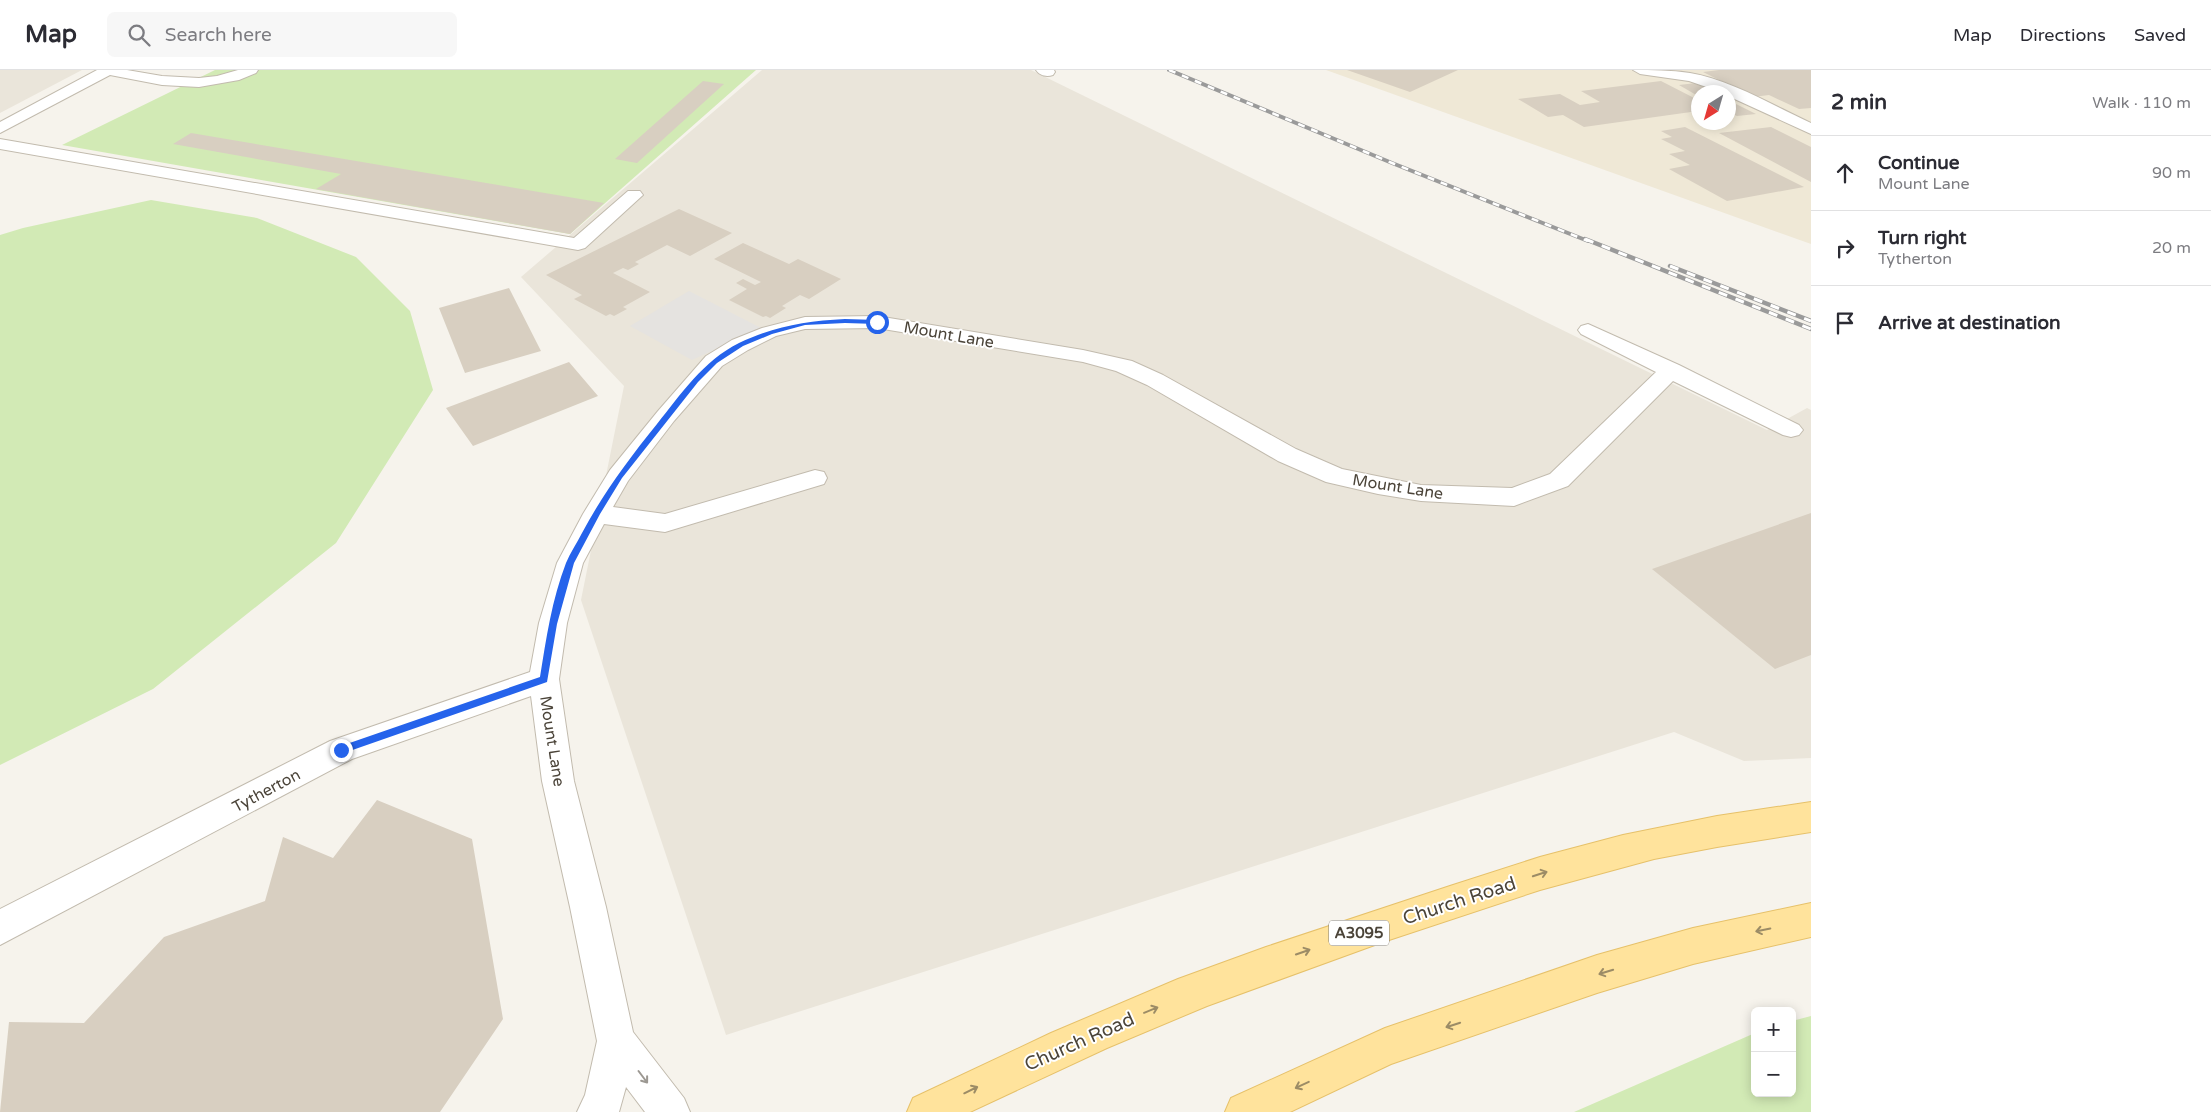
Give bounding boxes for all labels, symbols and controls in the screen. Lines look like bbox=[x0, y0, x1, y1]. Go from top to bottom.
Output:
search box bbox=[107, 12, 457, 57]
text: Map bbox=[25, 20, 77, 49]
icon: search bbox=[125, 21, 153, 49]
text: Search here bbox=[165, 24, 272, 46]
text: Map bbox=[1953, 24, 1992, 46]
text: Directions bbox=[2020, 24, 2106, 46]
text: Saved bbox=[2134, 24, 2186, 46]
north arrow bbox=[1691, 85, 1736, 130]
text: 2 min bbox=[1831, 90, 1887, 115]
text: Walk · 110 m bbox=[2092, 93, 2191, 113]
text: Continue bbox=[1878, 152, 1960, 174]
icon: ahead bbox=[1831, 159, 1859, 187]
text: 90 m bbox=[2152, 163, 2191, 183]
text: Mount Lane bbox=[1878, 174, 1970, 194]
text: Turn right bbox=[1878, 227, 1966, 249]
icon: right bbox=[1831, 234, 1859, 262]
text: 20 m bbox=[2152, 238, 2191, 258]
text: Tytherton bbox=[1878, 249, 1952, 269]
icon: arrive bbox=[1831, 309, 1859, 337]
route start bbox=[866, 311, 889, 334]
text: Arrive at destination bbox=[1878, 312, 2061, 334]
street label: Mount Lane bbox=[902, 317, 996, 353]
street label: Mount Lane bbox=[1351, 470, 1445, 504]
street label: Mount Lane bbox=[535, 694, 569, 788]
route end bbox=[330, 739, 353, 762]
street label: Tytherton bbox=[229, 765, 304, 817]
one-way arrow bbox=[1532, 868, 1548, 878]
street label: Church Road bbox=[1400, 872, 1519, 930]
road number: A3095 bbox=[1329, 920, 1389, 946]
one-way arrow bbox=[1756, 926, 1772, 935]
one-way arrow bbox=[1295, 947, 1311, 957]
one-way arrow bbox=[1599, 967, 1615, 977]
one-way arrow bbox=[1143, 1004, 1158, 1014]
map controls bbox=[1751, 1007, 1796, 1097]
button: + bbox=[1751, 1007, 1796, 1052]
street label: Church Road bbox=[1021, 1008, 1138, 1076]
one-way arrow bbox=[1445, 1020, 1461, 1030]
button: − bbox=[1751, 1052, 1796, 1097]
one-way arrow bbox=[637, 1070, 648, 1083]
one-way arrow bbox=[1295, 1081, 1310, 1091]
one-way arrow bbox=[963, 1085, 978, 1095]

